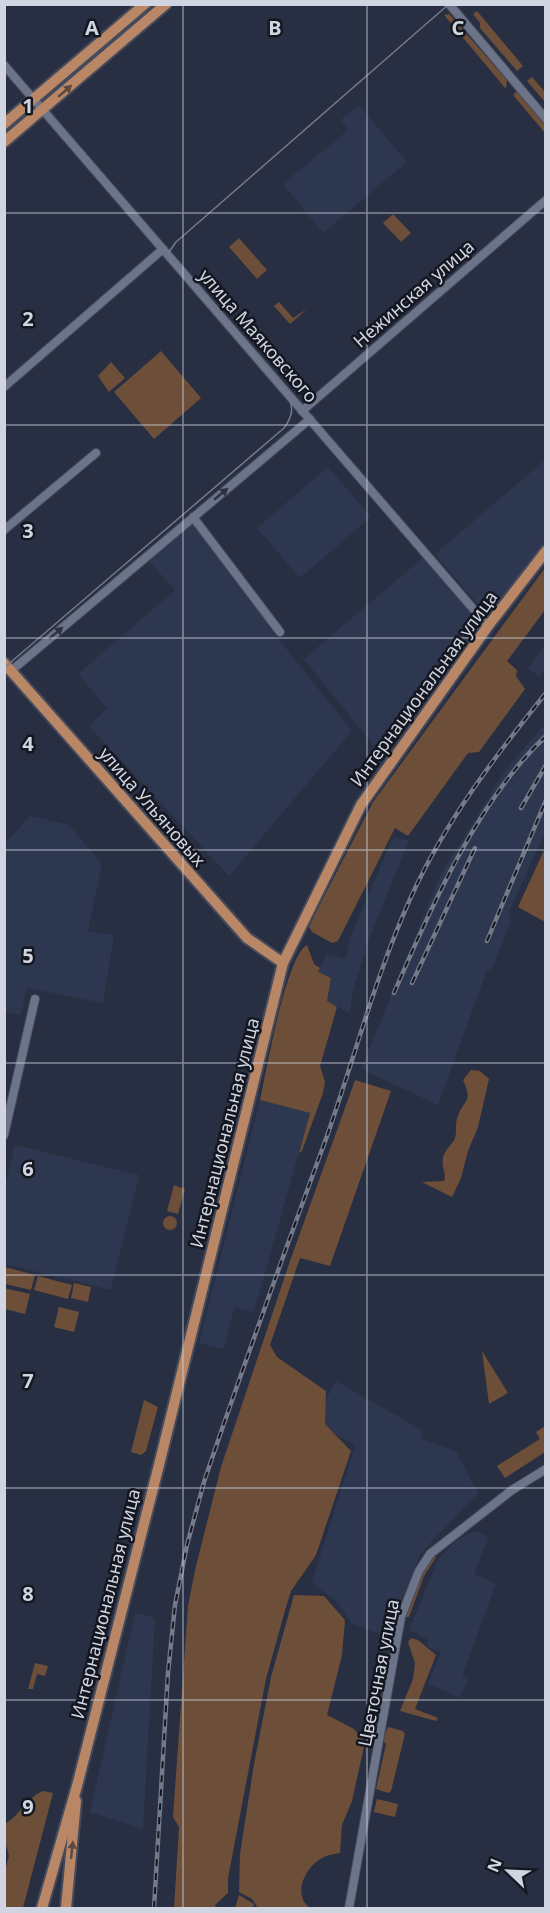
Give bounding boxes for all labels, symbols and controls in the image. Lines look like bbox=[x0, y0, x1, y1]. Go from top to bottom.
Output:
text: A bbox=[85, 14, 99, 41]
text: B bbox=[268, 14, 282, 41]
text: C bbox=[452, 14, 465, 41]
one-way arrow bbox=[57, 85, 72, 98]
text: 1 bbox=[22, 92, 34, 119]
street label: Нежинская улица bbox=[348, 234, 479, 352]
street label: улица Маяковского bbox=[194, 263, 323, 407]
text: 2 bbox=[22, 305, 34, 332]
one-way arrow bbox=[213, 487, 229, 500]
text: 3 bbox=[22, 517, 34, 544]
street label: Интернациональная улица bbox=[344, 586, 502, 791]
one-way arrow bbox=[48, 627, 63, 640]
text: 4 bbox=[22, 730, 34, 757]
street label: улица Ульяновых bbox=[94, 741, 212, 872]
text: 5 bbox=[22, 942, 34, 969]
street label: Интернациональная улица bbox=[184, 1015, 264, 1250]
text: 6 bbox=[22, 1155, 34, 1182]
text: 7 bbox=[22, 1367, 34, 1394]
street label: Интернациональная улица bbox=[65, 1486, 145, 1721]
text: 8 bbox=[22, 1580, 34, 1607]
street label: Цветочная улица bbox=[352, 1597, 404, 1749]
text: 9 bbox=[22, 1793, 34, 1820]
one-way arrow bbox=[67, 1841, 77, 1860]
north arrow bbox=[478, 1841, 538, 1901]
text: N bbox=[482, 1855, 507, 1875]

